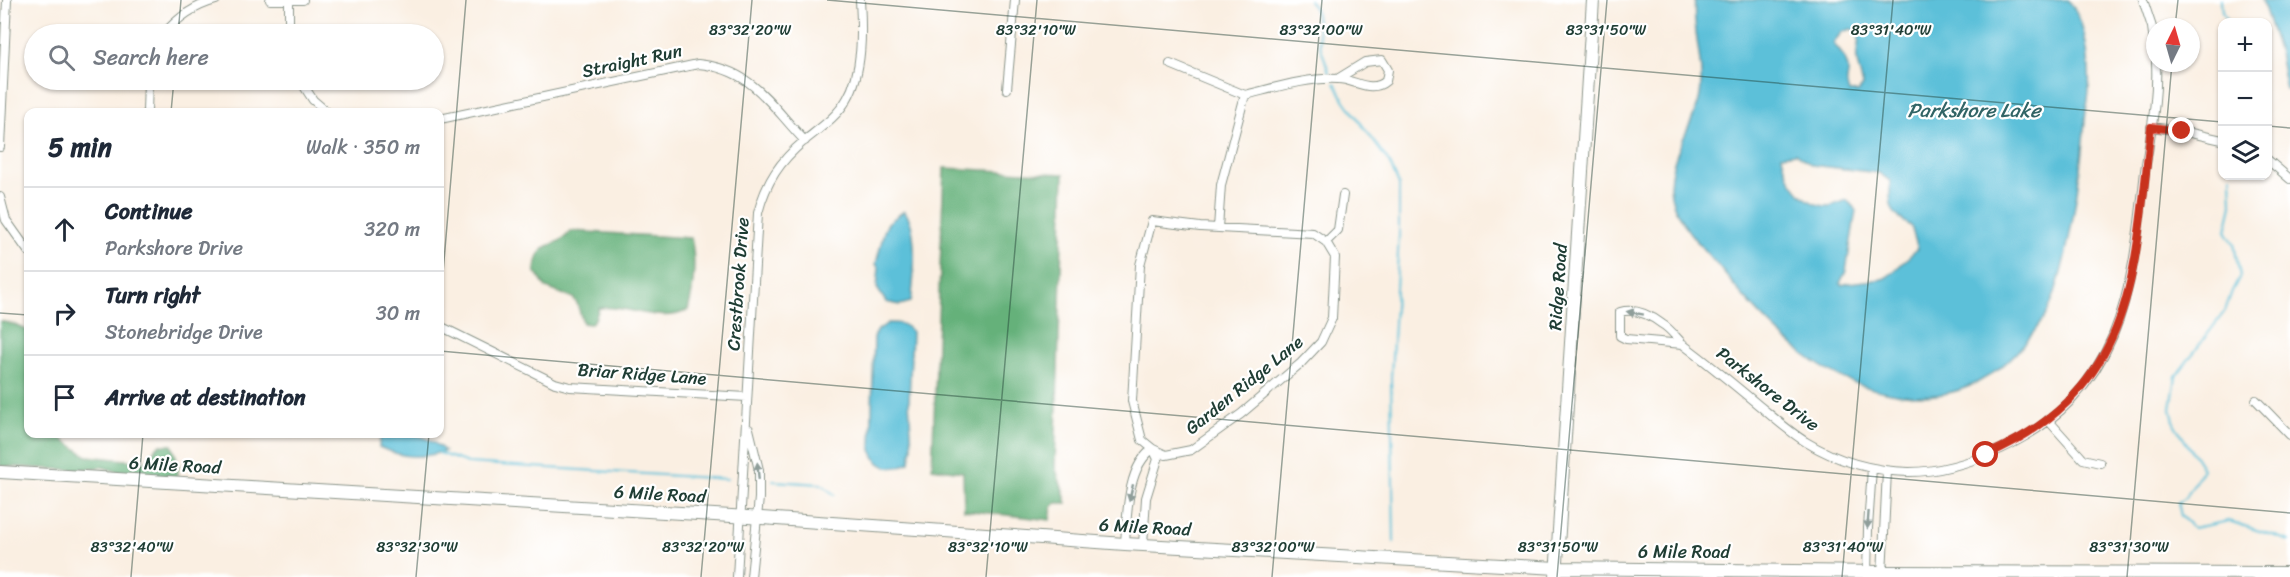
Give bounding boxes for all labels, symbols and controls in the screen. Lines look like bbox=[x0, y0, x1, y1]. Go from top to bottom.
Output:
text: 83°32'20"W bbox=[709, 17, 791, 43]
text: 83°32'10"W bbox=[996, 17, 1076, 43]
text: 83°32'00"W bbox=[1280, 17, 1363, 43]
text: 83°31'50"W bbox=[1566, 17, 1647, 43]
text: 83°31'40"W bbox=[1851, 17, 1932, 43]
north arrow bbox=[2146, 18, 2200, 72]
map controls bbox=[2218, 18, 2272, 180]
button: + bbox=[2218, 18, 2272, 72]
search box bbox=[24, 24, 444, 90]
street label: Straight Run bbox=[579, 35, 685, 87]
text: Search here bbox=[93, 38, 209, 77]
icon: search bbox=[45, 41, 78, 74]
button: − bbox=[2218, 72, 2272, 126]
water label: Parkshore Lake bbox=[1907, 93, 2042, 128]
route end bbox=[2168, 117, 2194, 143]
text: 5 min bbox=[48, 124, 112, 170]
button: layers bbox=[2218, 126, 2272, 180]
text: Walk · 350 m bbox=[306, 130, 420, 165]
text: Continue bbox=[105, 192, 193, 231]
text: 320 m bbox=[364, 212, 420, 247]
icon: ahead bbox=[48, 213, 81, 246]
street label: Crestbrook Drive bbox=[717, 216, 759, 352]
text: Parkshore Drive bbox=[105, 231, 243, 266]
street label: Ridge Road bbox=[1539, 241, 1577, 331]
text: Turn right bbox=[105, 276, 200, 315]
text: 30 m bbox=[376, 296, 420, 331]
icon: right bbox=[48, 297, 81, 330]
one-way arrow bbox=[1625, 308, 1644, 317]
text: Stonebridge Drive bbox=[105, 315, 263, 350]
street label: Garden Ridge Lane bbox=[1178, 327, 1311, 443]
street label: Parkshore Drive bbox=[1709, 338, 1827, 440]
street label: Briar Ridge Lane bbox=[577, 354, 708, 394]
text: Arrive at destination bbox=[105, 378, 306, 417]
icon: arrive bbox=[48, 381, 81, 414]
route start bbox=[1972, 441, 1998, 467]
street label: 6 Mile Road bbox=[128, 447, 223, 483]
one-way arrow bbox=[753, 461, 763, 480]
street label: 6 Mile Road bbox=[613, 476, 708, 512]
one-way arrow bbox=[1125, 484, 1135, 502]
street label: 6 Mile Road bbox=[1098, 509, 1193, 545]
one-way arrow bbox=[1863, 510, 1873, 529]
text: 83°32'40"W bbox=[91, 534, 174, 560]
text: 83°32'30"W bbox=[376, 534, 458, 560]
text: 83°32'20"W bbox=[662, 534, 744, 560]
text: 83°32'10"W bbox=[948, 534, 1028, 560]
text: 83°32'00"W bbox=[1232, 534, 1315, 560]
text: 83°31'50"W bbox=[1518, 534, 1599, 560]
text: 83°31'40"W bbox=[1803, 534, 1884, 560]
text: 83°31'30"W bbox=[2089, 534, 2169, 560]
street label: 6 Mile Road bbox=[1638, 536, 1732, 568]

